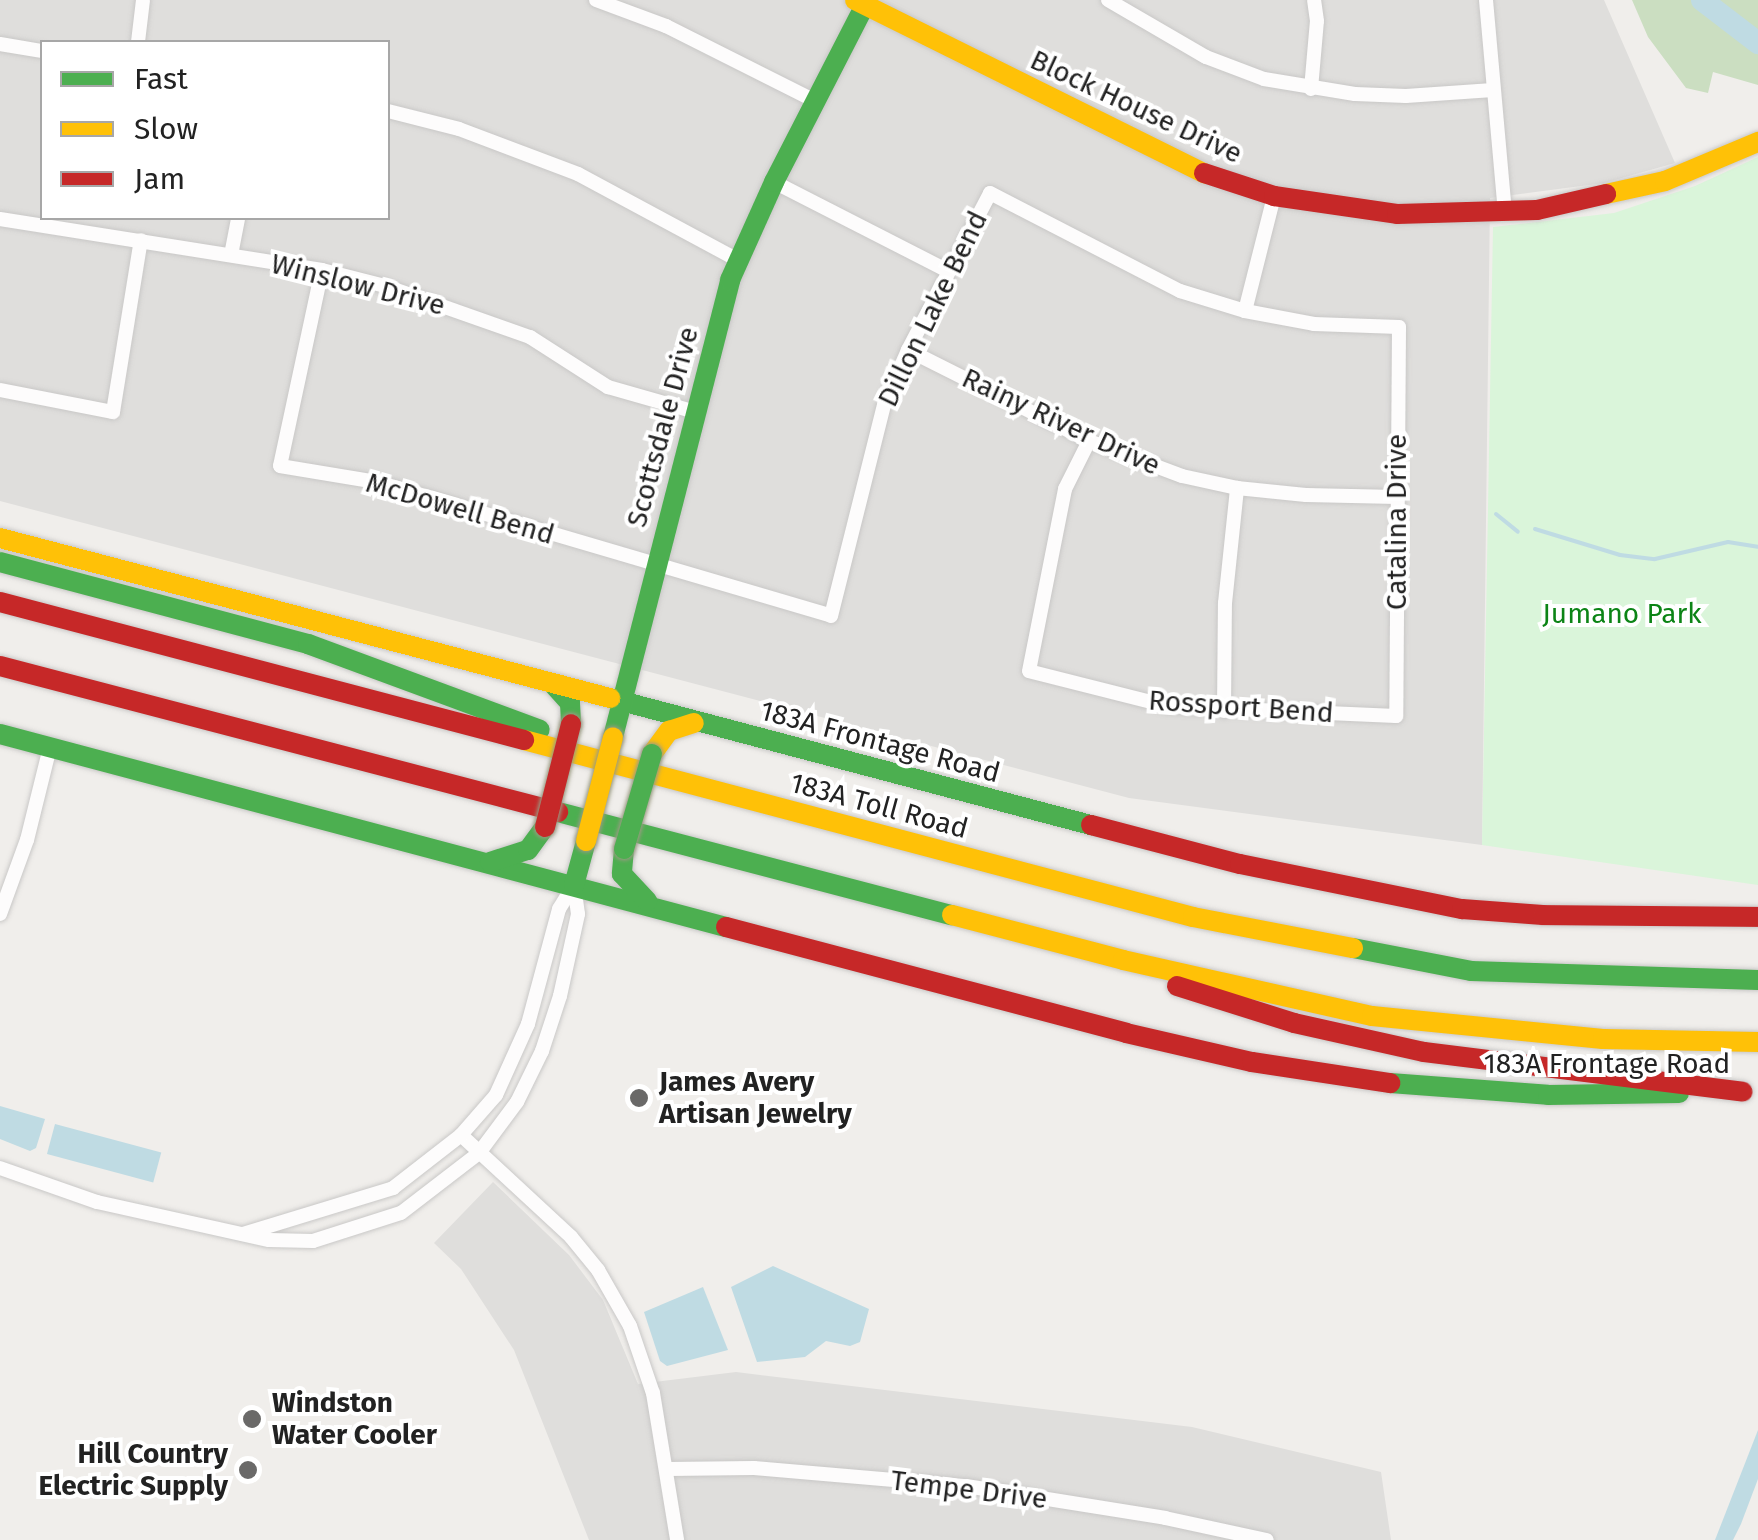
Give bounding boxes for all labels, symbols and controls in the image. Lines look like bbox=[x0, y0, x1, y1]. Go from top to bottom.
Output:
legend bbox=[40, 40, 390, 220]
street label: Block House Drive bbox=[1025, 43, 1247, 171]
text: Fast bbox=[134, 61, 188, 97]
text: Slow bbox=[134, 111, 198, 147]
text: Jam bbox=[134, 161, 185, 197]
street label: Dillon Lake Bend bbox=[871, 206, 995, 412]
street label: Winslow Drive bbox=[268, 247, 448, 323]
street label: Scottsdale Drive bbox=[620, 323, 706, 531]
street label: Rainy River Drive bbox=[957, 361, 1165, 483]
street label: Catalina Drive bbox=[1380, 434, 1414, 610]
street label: McDowell Bend bbox=[362, 466, 558, 552]
park label: Jumano Park bbox=[1542, 597, 1702, 631]
street label: Rossport Bend bbox=[1147, 684, 1335, 730]
street label: 183A Frontage Road bbox=[757, 694, 1003, 790]
street label: 183A Toll Road bbox=[786, 766, 972, 846]
street label: 183A Frontage Road bbox=[1484, 1047, 1730, 1081]
place label: James Avery Artisan Jewelry bbox=[659, 1065, 852, 1131]
marker: James Avery Artisan Jewelry bbox=[628, 1087, 650, 1109]
place label: Windston Water Cooler bbox=[272, 1386, 437, 1452]
marker: Windston Water Cooler bbox=[241, 1408, 263, 1430]
place label: Hill Country Electric Supply bbox=[38, 1437, 228, 1503]
marker: Hill Country Electric Supply bbox=[237, 1459, 259, 1481]
street label: Tempe Drive bbox=[889, 1464, 1049, 1516]

